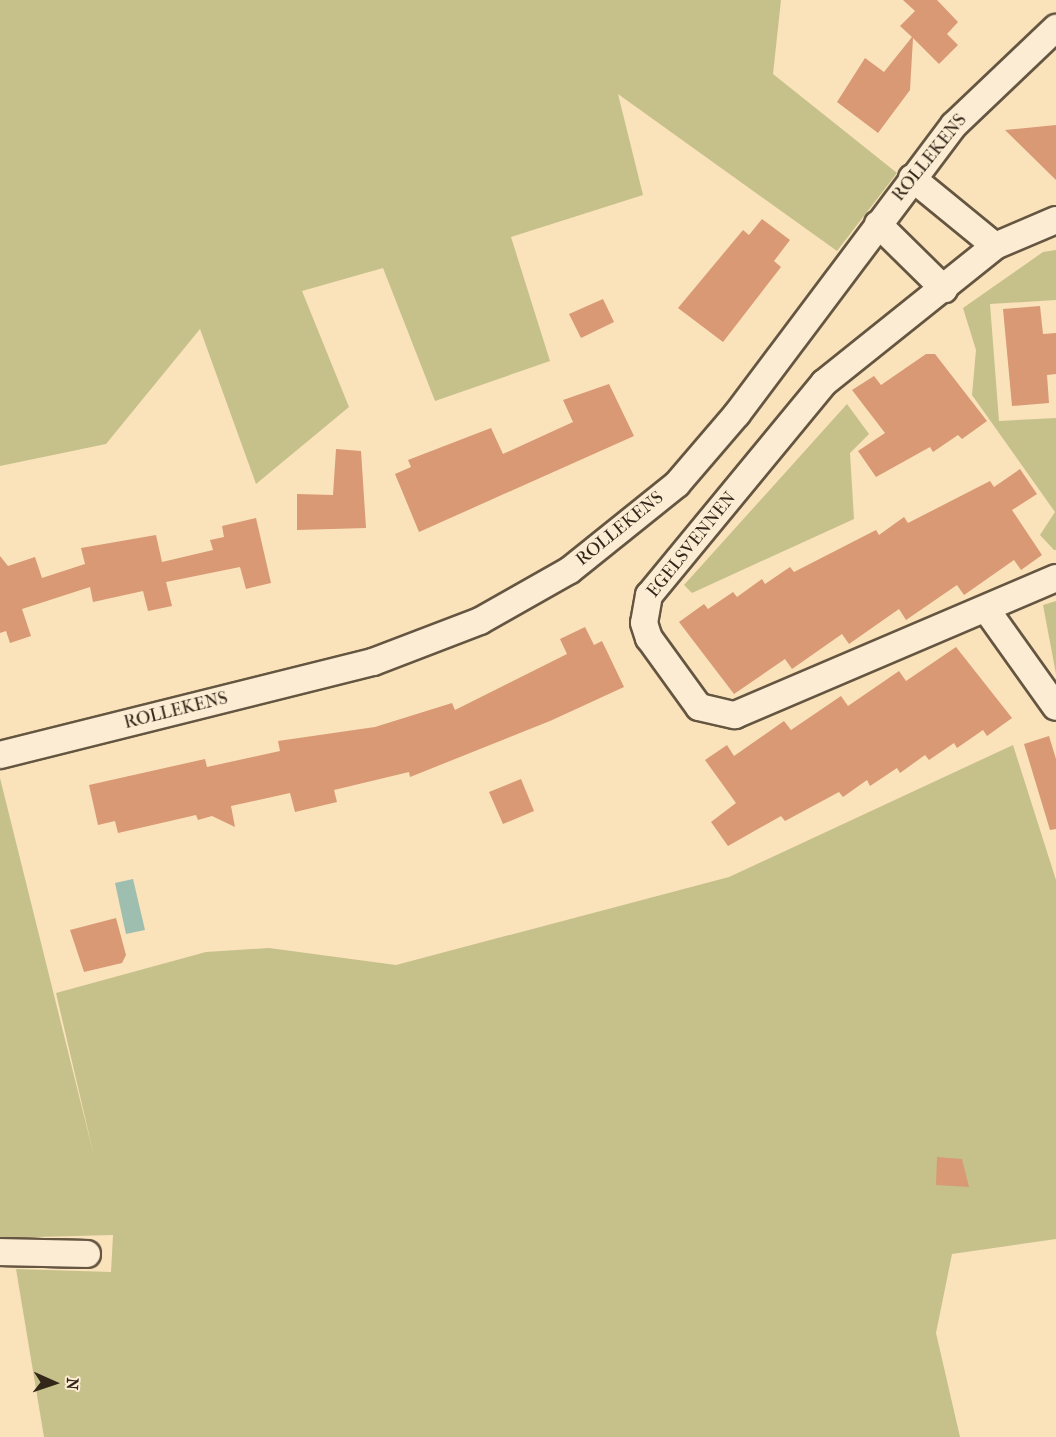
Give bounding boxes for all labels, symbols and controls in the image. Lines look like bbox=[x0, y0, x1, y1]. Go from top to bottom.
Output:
street label: ROLLEKENS bbox=[888, 110, 972, 206]
street label: ROLLEKENS bbox=[572, 487, 668, 571]
street label: EGELSVENNEN bbox=[643, 488, 741, 602]
street label: ROLLEKENS bbox=[122, 688, 230, 734]
north arrow bbox=[24, 1353, 84, 1413]
text: N bbox=[63, 1377, 82, 1391]

